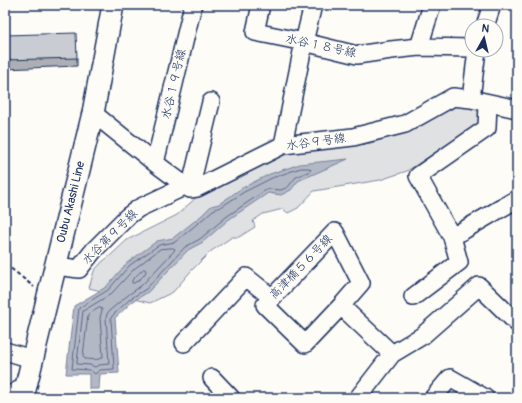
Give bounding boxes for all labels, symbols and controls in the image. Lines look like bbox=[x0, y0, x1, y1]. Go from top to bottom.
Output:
north arrow bbox=[464, 18, 504, 58]
text: N bbox=[481, 22, 490, 36]
street label: 水谷１８号線 bbox=[284, 31, 358, 61]
street label: 水谷１９号線 bbox=[159, 47, 189, 121]
street label: 水谷９号線 bbox=[285, 130, 347, 154]
street label: Oubu Akashi Line bbox=[54, 159, 88, 245]
street label: 水谷第９号線 bbox=[79, 206, 141, 268]
street label: 高津橋５６号線 bbox=[266, 232, 336, 302]

